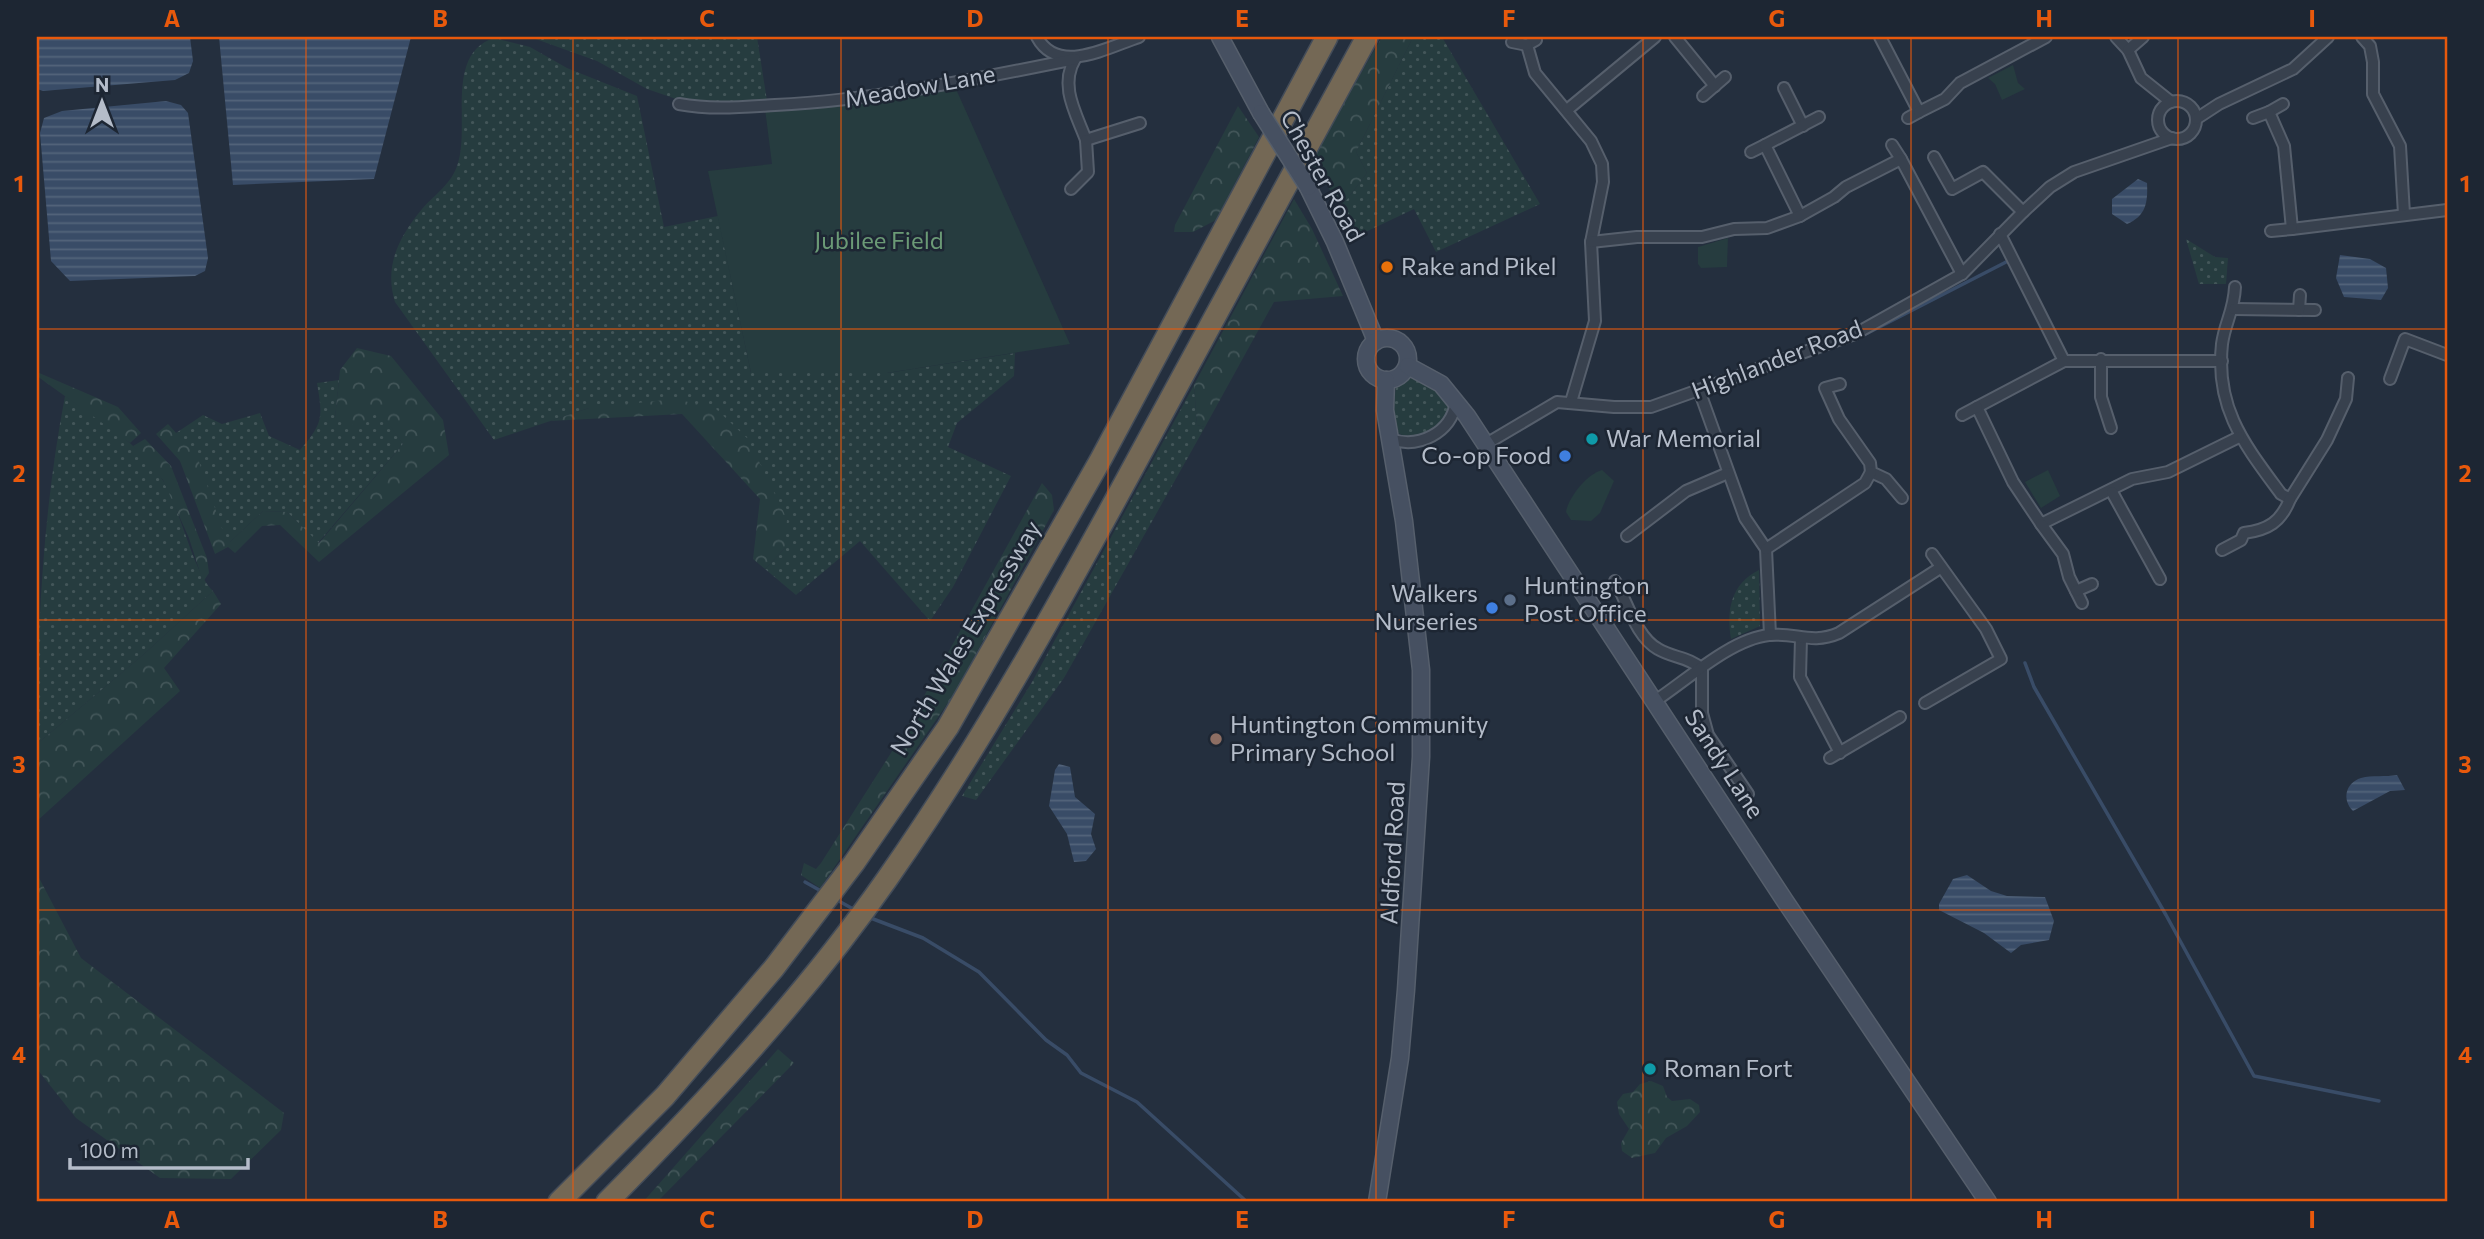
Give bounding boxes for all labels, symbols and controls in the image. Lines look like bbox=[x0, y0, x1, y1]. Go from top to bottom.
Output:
text: A bbox=[164, 4, 181, 32]
text: B bbox=[432, 4, 448, 32]
text: C bbox=[699, 4, 715, 32]
text: D bbox=[967, 4, 984, 32]
text: E bbox=[1235, 4, 1249, 32]
text: F bbox=[1502, 4, 1516, 32]
text: G bbox=[1769, 4, 1785, 32]
text: H bbox=[2035, 4, 2053, 32]
text: I bbox=[2308, 4, 2316, 32]
street label: Meadow Lane bbox=[842, 58, 997, 113]
north arrow bbox=[66, 66, 136, 136]
text: N bbox=[95, 73, 109, 96]
street label: Chester Road bbox=[1275, 104, 1371, 246]
text: 1 bbox=[14, 169, 24, 197]
text: 1 bbox=[2460, 169, 2470, 197]
park label: Jubilee Field bbox=[814, 225, 944, 254]
place label: Rake and Pikel bbox=[1401, 251, 1557, 280]
marker: Rake and Pikel bbox=[1379, 259, 1395, 275]
street label: Highlander Road bbox=[1687, 313, 1866, 404]
place label: War Memorial bbox=[1606, 423, 1761, 452]
marker: War Memorial bbox=[1584, 431, 1600, 447]
place label: Co-op Food bbox=[1421, 440, 1551, 469]
marker: Co-op Food bbox=[1557, 448, 1573, 464]
text: 2 bbox=[12, 459, 26, 487]
text: 2 bbox=[2458, 459, 2472, 487]
street label: North Wales Expressway bbox=[883, 515, 1046, 760]
place label: Huntington Post Office bbox=[1524, 570, 1650, 627]
place label: Walkers Nurseries bbox=[1374, 578, 1478, 635]
marker: Huntington Post Office bbox=[1502, 592, 1518, 608]
marker: Walkers Nurseries bbox=[1484, 600, 1500, 616]
street label: Sandy Lane bbox=[1679, 703, 1771, 823]
place label: Huntington Community Primary School bbox=[1230, 709, 1489, 766]
marker: Huntington Community Primary School bbox=[1208, 731, 1224, 747]
text: 3 bbox=[12, 750, 26, 778]
text: 3 bbox=[2458, 750, 2472, 778]
street label: Aldford Road bbox=[1373, 781, 1410, 925]
text: 4 bbox=[12, 1040, 26, 1068]
text: 4 bbox=[2458, 1040, 2472, 1068]
place label: Roman Fort bbox=[1664, 1053, 1793, 1082]
marker: Roman Fort bbox=[1642, 1061, 1658, 1077]
scale bar bbox=[70, 1127, 248, 1171]
text: 100 m bbox=[80, 1137, 139, 1162]
text: A bbox=[164, 1205, 181, 1233]
text: B bbox=[432, 1205, 448, 1233]
text: C bbox=[699, 1205, 715, 1233]
text: D bbox=[967, 1205, 984, 1233]
text: E bbox=[1235, 1205, 1249, 1233]
text: F bbox=[1502, 1205, 1516, 1233]
text: G bbox=[1769, 1205, 1785, 1233]
text: H bbox=[2035, 1205, 2053, 1233]
text: I bbox=[2308, 1205, 2316, 1233]

